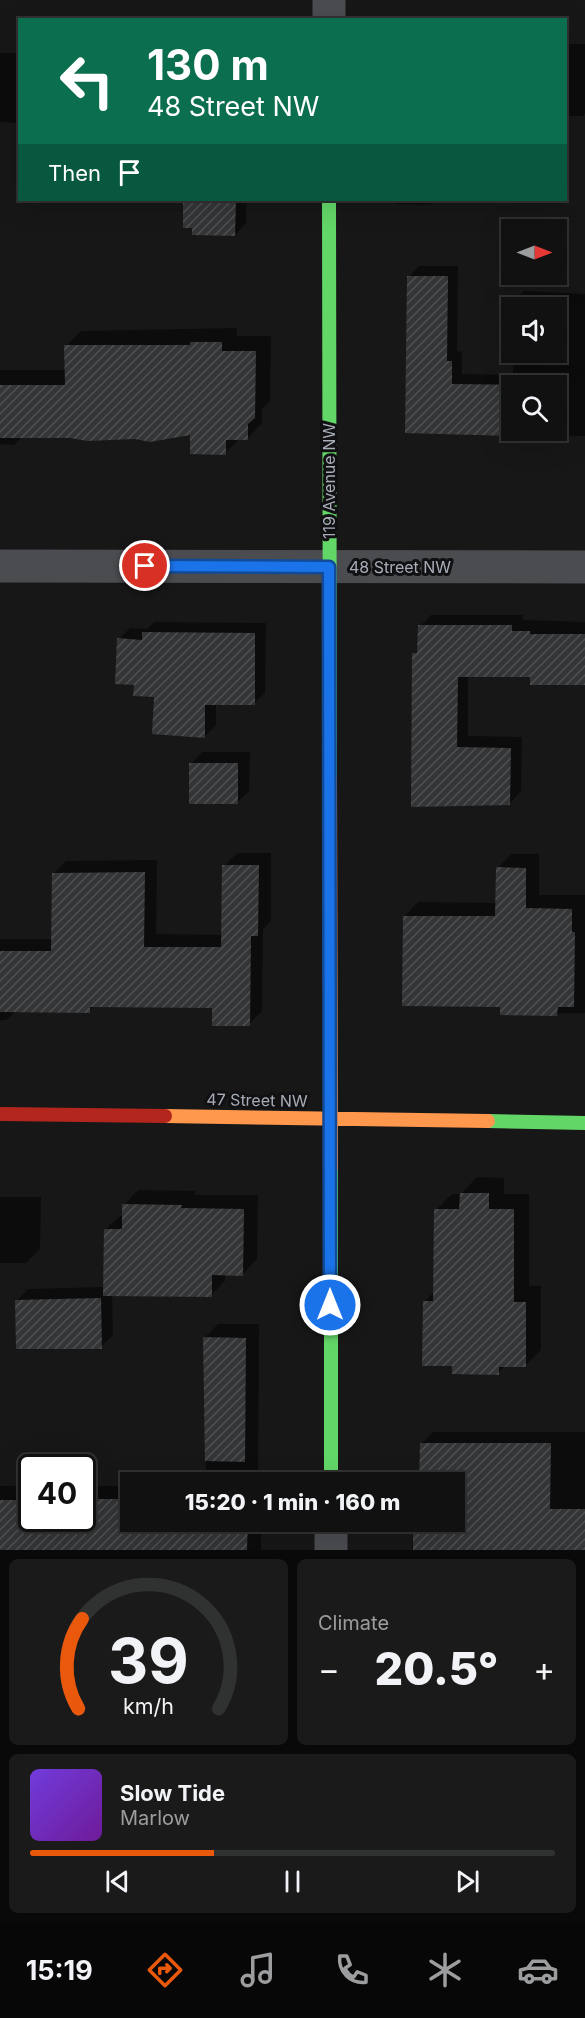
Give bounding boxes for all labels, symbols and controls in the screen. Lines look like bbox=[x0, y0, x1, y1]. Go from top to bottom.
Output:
text: 130 m bbox=[147, 39, 269, 90]
icon: left bbox=[48, 42, 126, 120]
text: 48 Street NW bbox=[147, 90, 319, 123]
icon: arrive bbox=[113, 156, 146, 189]
text: Then bbox=[48, 160, 101, 186]
north arrow bbox=[501, 219, 567, 285]
map controls bbox=[501, 219, 567, 441]
button: sound bbox=[501, 297, 567, 363]
button: search bbox=[501, 375, 567, 441]
street label: 119 Avenue NW bbox=[319, 423, 339, 539]
pin bbox=[119, 540, 170, 591]
icon: arrive bbox=[128, 549, 161, 582]
street label: 48 Street NW bbox=[349, 557, 451, 577]
street label: 47 Street NW bbox=[206, 1089, 308, 1111]
position arrow bbox=[298, 1273, 362, 1337]
speed limit sign: 40 bbox=[18, 1454, 96, 1532]
text: 15:20 · 1 min · 160 m bbox=[185, 1489, 400, 1515]
text: Climate bbox=[318, 1611, 389, 1635]
text: 39 bbox=[108, 1623, 189, 1698]
text: 20.5° bbox=[375, 1641, 498, 1696]
text: − bbox=[318, 1649, 340, 1689]
text: + bbox=[533, 1649, 555, 1689]
text: km/h bbox=[123, 1693, 174, 1719]
text: Slow Tide bbox=[120, 1780, 225, 1806]
text: Marlow bbox=[120, 1806, 190, 1830]
icon: previous bbox=[101, 1865, 134, 1898]
icon: pause bbox=[276, 1865, 309, 1898]
icon: next bbox=[451, 1865, 484, 1898]
icon: directions bbox=[144, 1949, 186, 1991]
icon: music bbox=[237, 1949, 279, 1991]
icon: phone bbox=[331, 1949, 373, 1991]
icon: climate bbox=[424, 1949, 466, 1991]
icon: car bbox=[517, 1949, 559, 1991]
text: 15:19 bbox=[26, 1954, 93, 1987]

